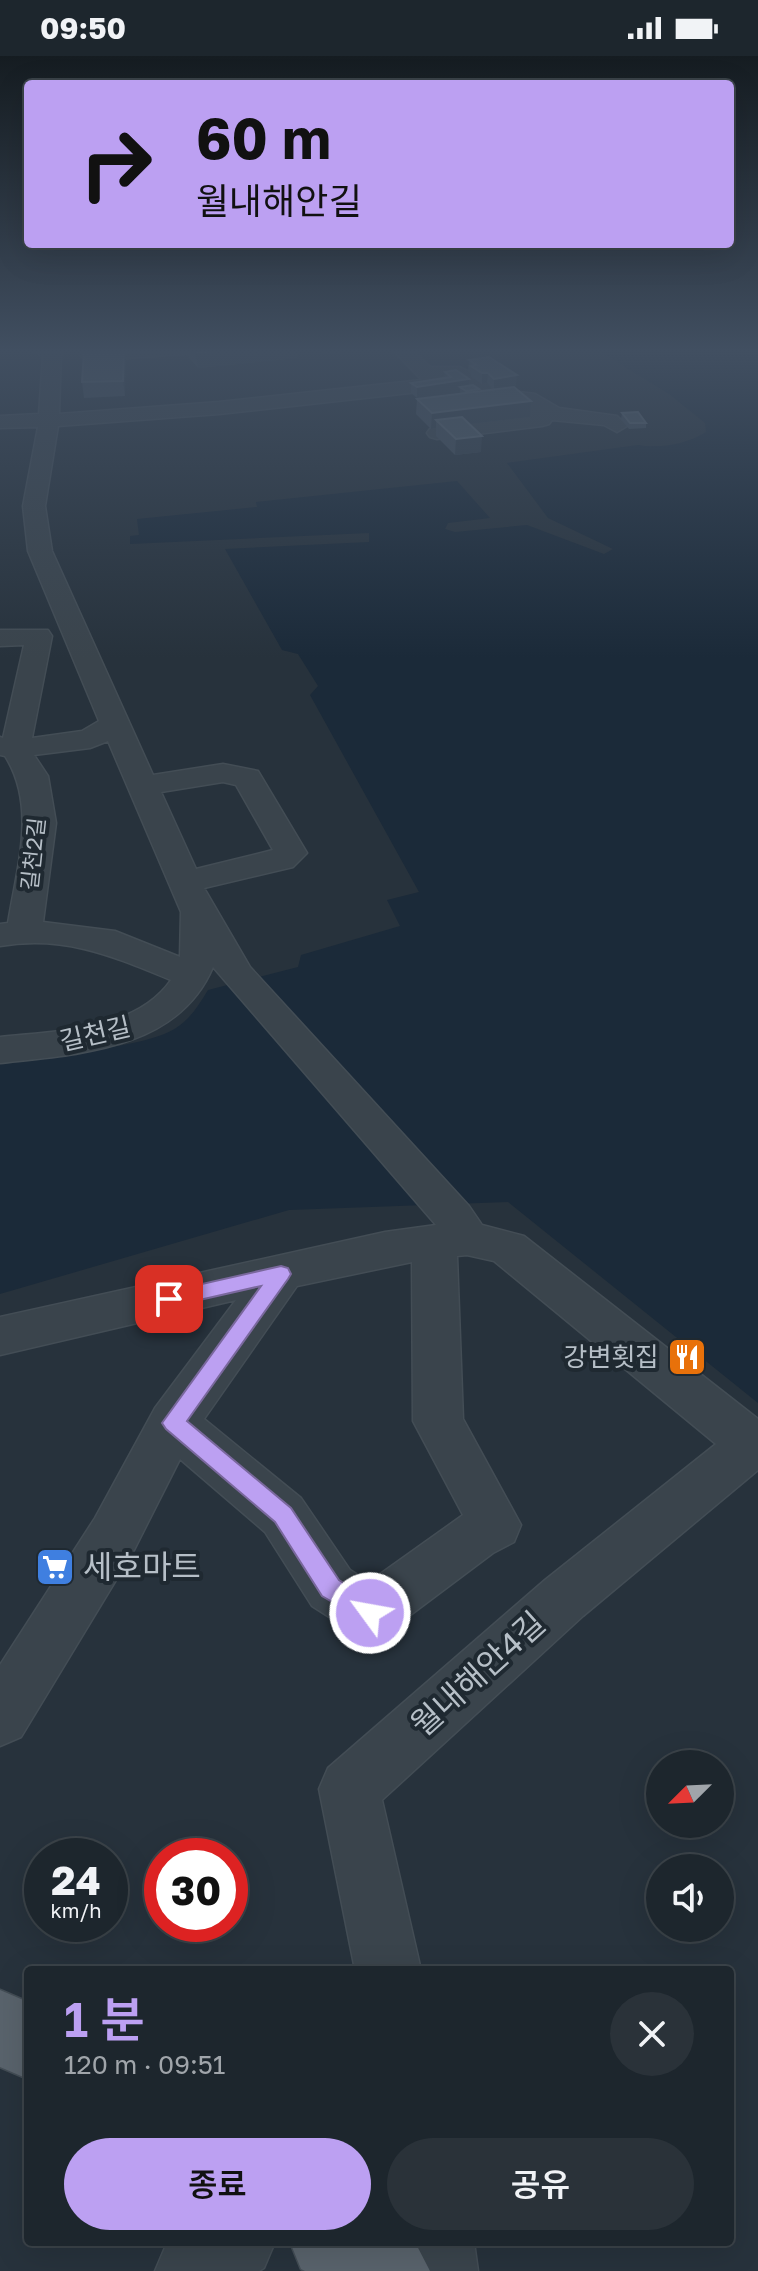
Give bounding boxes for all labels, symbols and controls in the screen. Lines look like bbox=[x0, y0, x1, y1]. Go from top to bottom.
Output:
text: 09:50 bbox=[40, 10, 126, 46]
text: 60 m bbox=[196, 104, 331, 171]
icon: right bbox=[64, 112, 168, 216]
text: 월내해안길 bbox=[196, 179, 362, 222]
street label: 길천2길 bbox=[15, 816, 50, 892]
street label: 길천길 bbox=[56, 1010, 133, 1057]
pin bbox=[135, 1265, 203, 1333]
icon: arrive bbox=[147, 1277, 191, 1321]
restaurant icon: 강변횟집 bbox=[666, 1336, 708, 1378]
place label: 강변횟집 bbox=[563, 1341, 659, 1372]
supermarket icon: 세호마트 bbox=[34, 1546, 76, 1588]
place label: 세호마트 bbox=[83, 1547, 201, 1585]
position arrow bbox=[328, 1571, 412, 1655]
street label: 월내해안4길 bbox=[403, 1603, 552, 1743]
north arrow bbox=[646, 1750, 734, 1838]
map controls bbox=[646, 1750, 734, 1942]
speed limit sign: 30 bbox=[144, 1838, 248, 1942]
button: sound bbox=[646, 1854, 734, 1942]
text: 24 bbox=[51, 1856, 101, 1904]
text: km/h bbox=[51, 1898, 101, 1922]
text: 1 분 bbox=[64, 1990, 144, 2048]
button: close bbox=[610, 1992, 694, 2076]
text: 120 m · 09:51 bbox=[64, 2049, 225, 2080]
button: 종료 bbox=[64, 2138, 371, 2230]
button: 공유 bbox=[387, 2138, 694, 2230]

